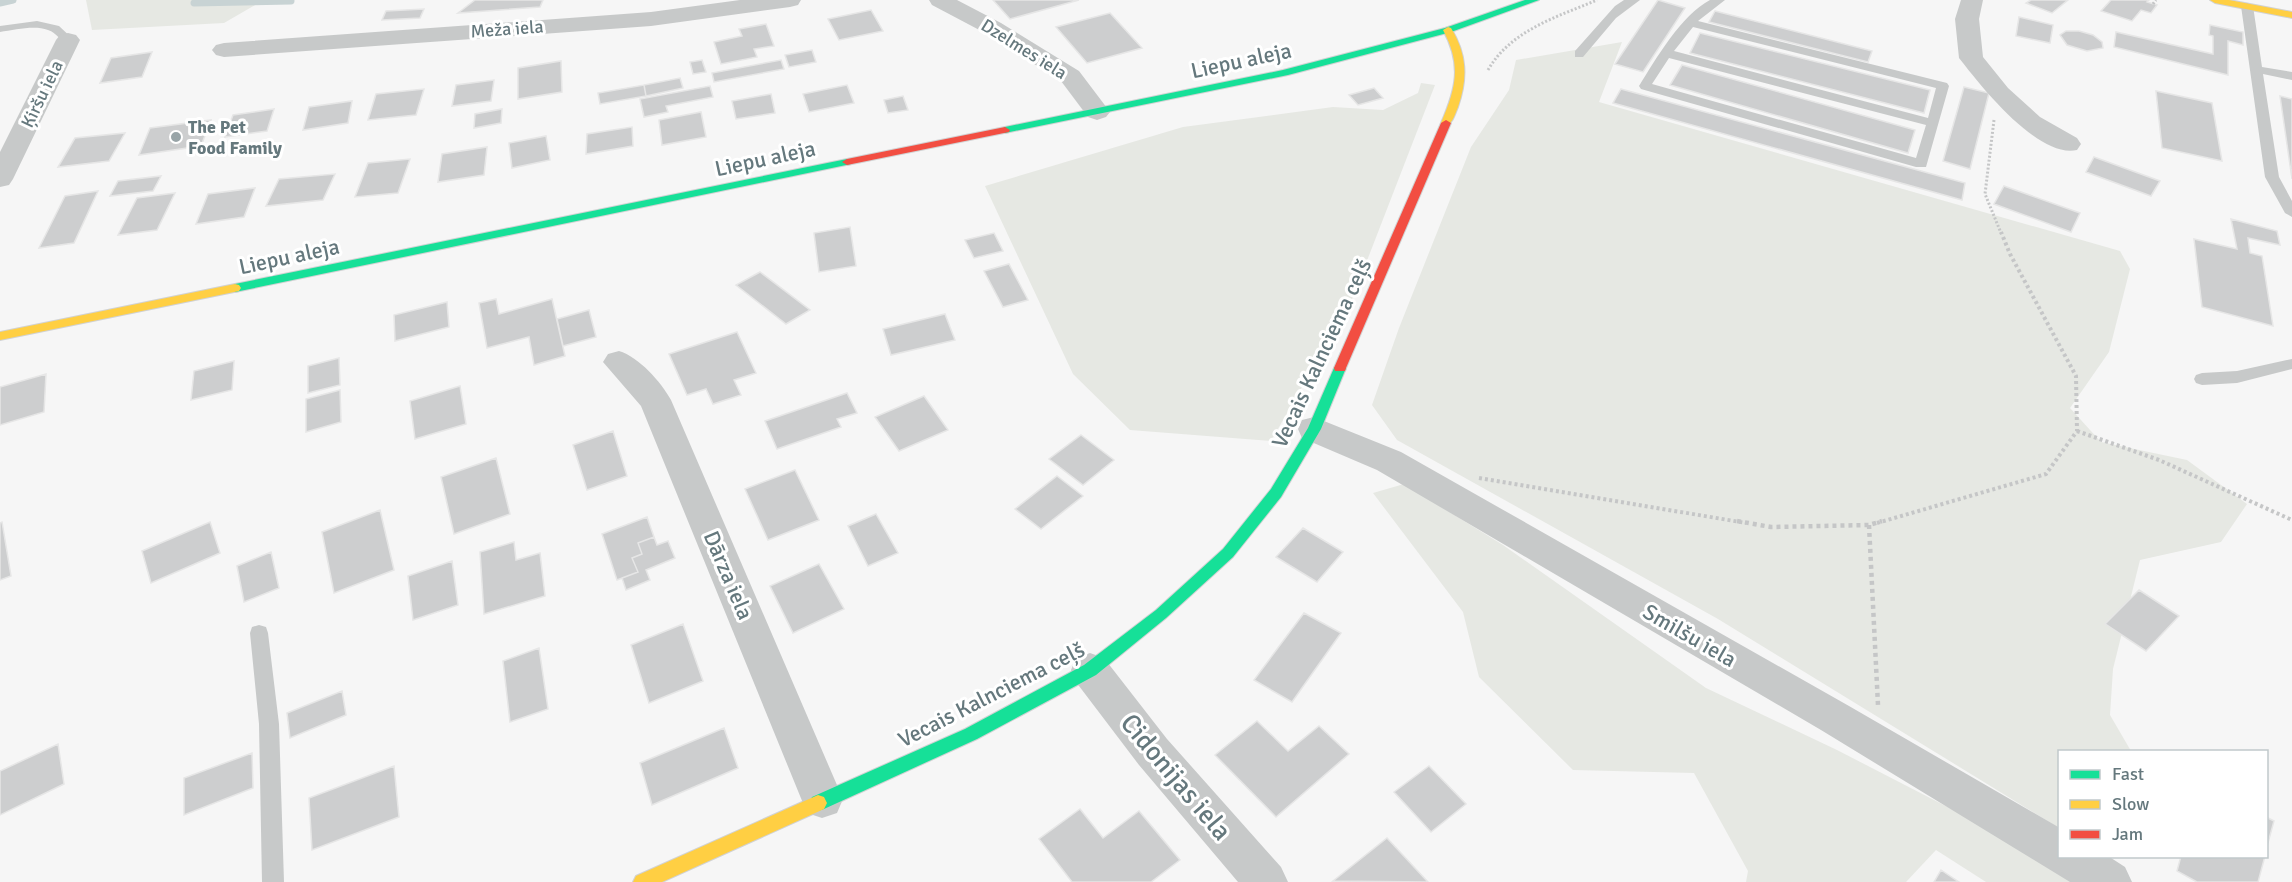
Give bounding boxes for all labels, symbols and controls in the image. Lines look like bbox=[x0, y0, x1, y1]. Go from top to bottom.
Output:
street label: Dzelmes iela bbox=[977, 14, 1071, 84]
street label: Meža iela bbox=[470, 15, 544, 43]
street label: Liepu aleja bbox=[1188, 37, 1294, 84]
street label: Ķiršu iela bbox=[16, 57, 68, 131]
place label: The Pet Food Family bbox=[188, 116, 282, 159]
marker: The Pet Food Family bbox=[169, 130, 183, 144]
street label: Liepu aleja bbox=[712, 135, 818, 182]
street label: Liepu aleja bbox=[236, 233, 342, 280]
street label: Vecais Kalnciema ceļš bbox=[1266, 254, 1377, 452]
street label: Dārza iela bbox=[698, 527, 759, 624]
street label: Smilšu iela bbox=[1638, 598, 1741, 673]
street label: Vecais Kalnciema ceļš bbox=[893, 636, 1089, 753]
street label: Cidonijas iela bbox=[1113, 707, 1238, 847]
legend bbox=[2058, 750, 2268, 858]
text: Fast bbox=[2112, 763, 2144, 785]
text: Slow bbox=[2112, 793, 2149, 815]
text: Jam bbox=[2112, 823, 2143, 845]

